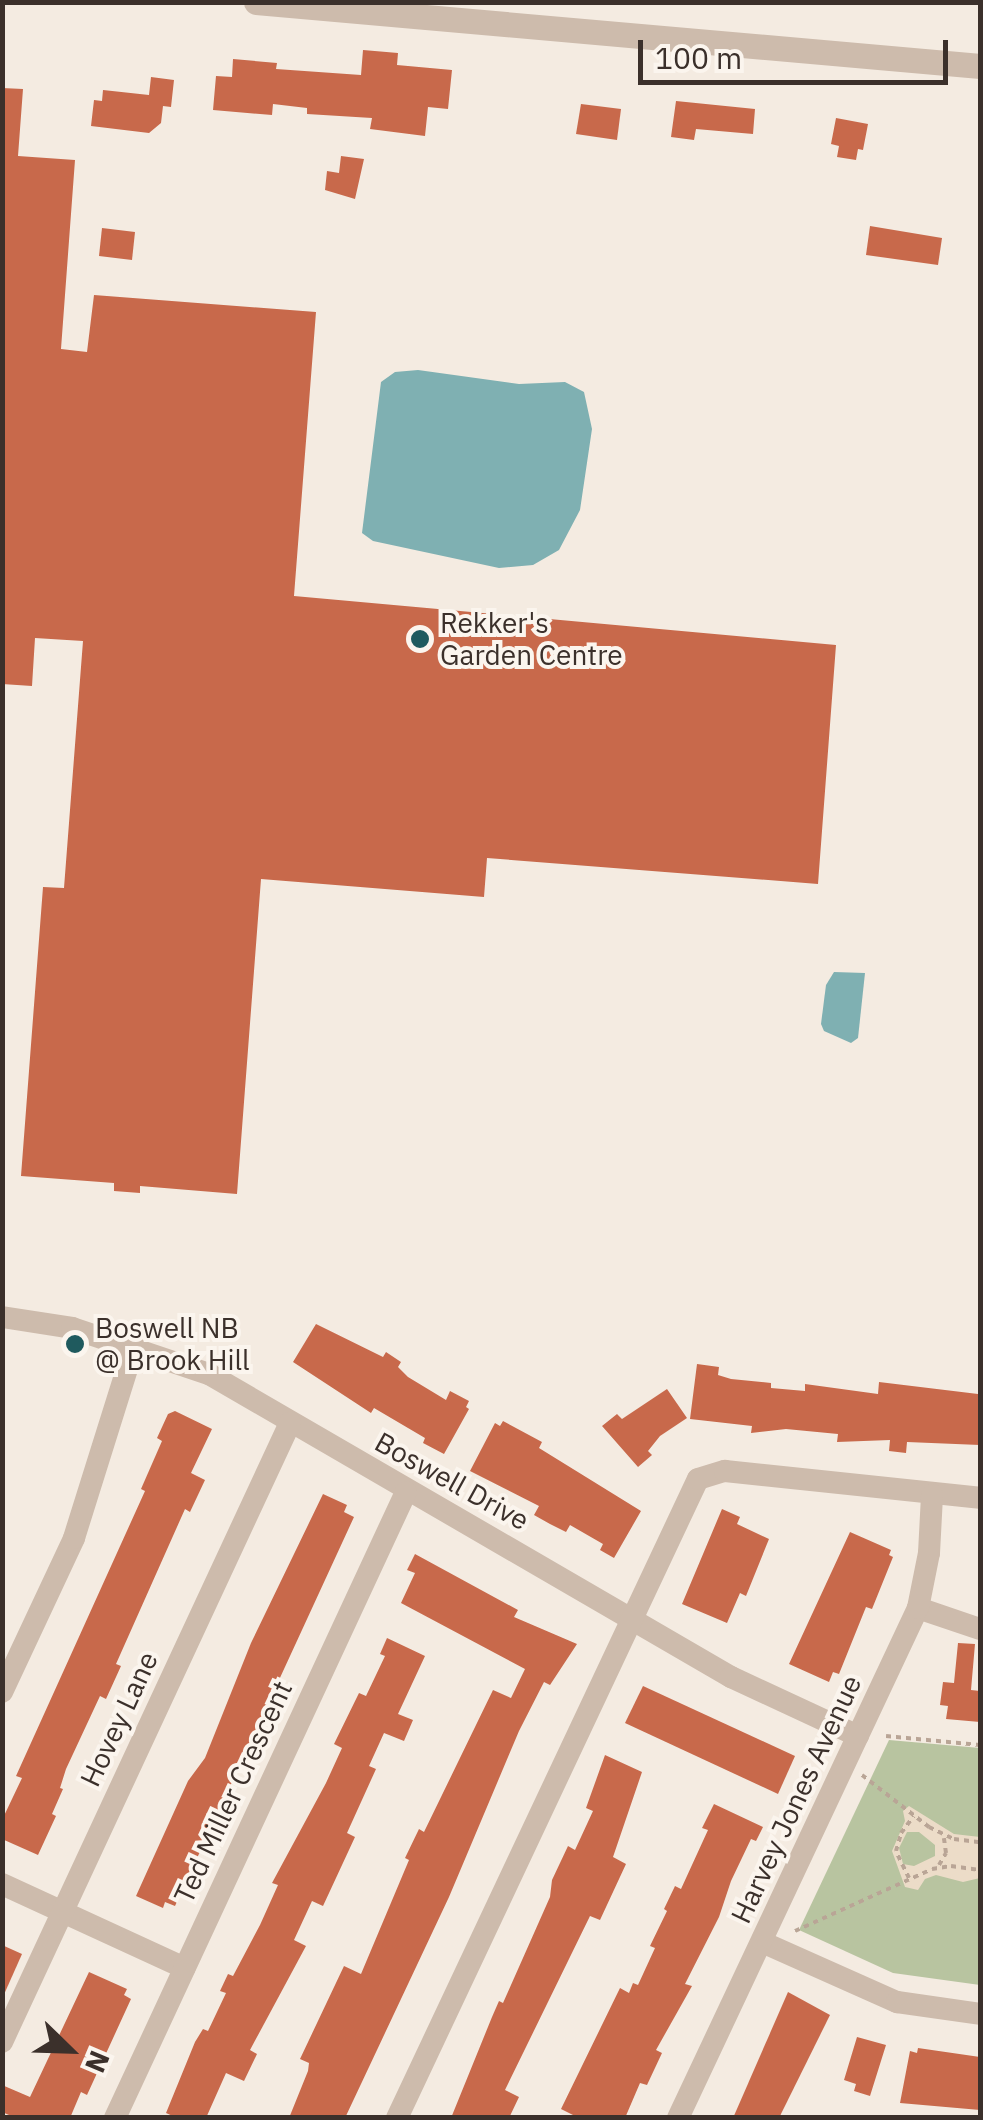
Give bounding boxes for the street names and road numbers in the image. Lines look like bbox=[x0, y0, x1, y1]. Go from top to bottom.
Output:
street label: Boswell Drive bbox=[369, 1425, 535, 1537]
street label: Hovey Lane bbox=[73, 1646, 165, 1792]
street label: Harvey Jones Avenue bbox=[724, 1670, 868, 1928]
street label: Ted Miller Crescent bbox=[167, 1676, 299, 1908]

